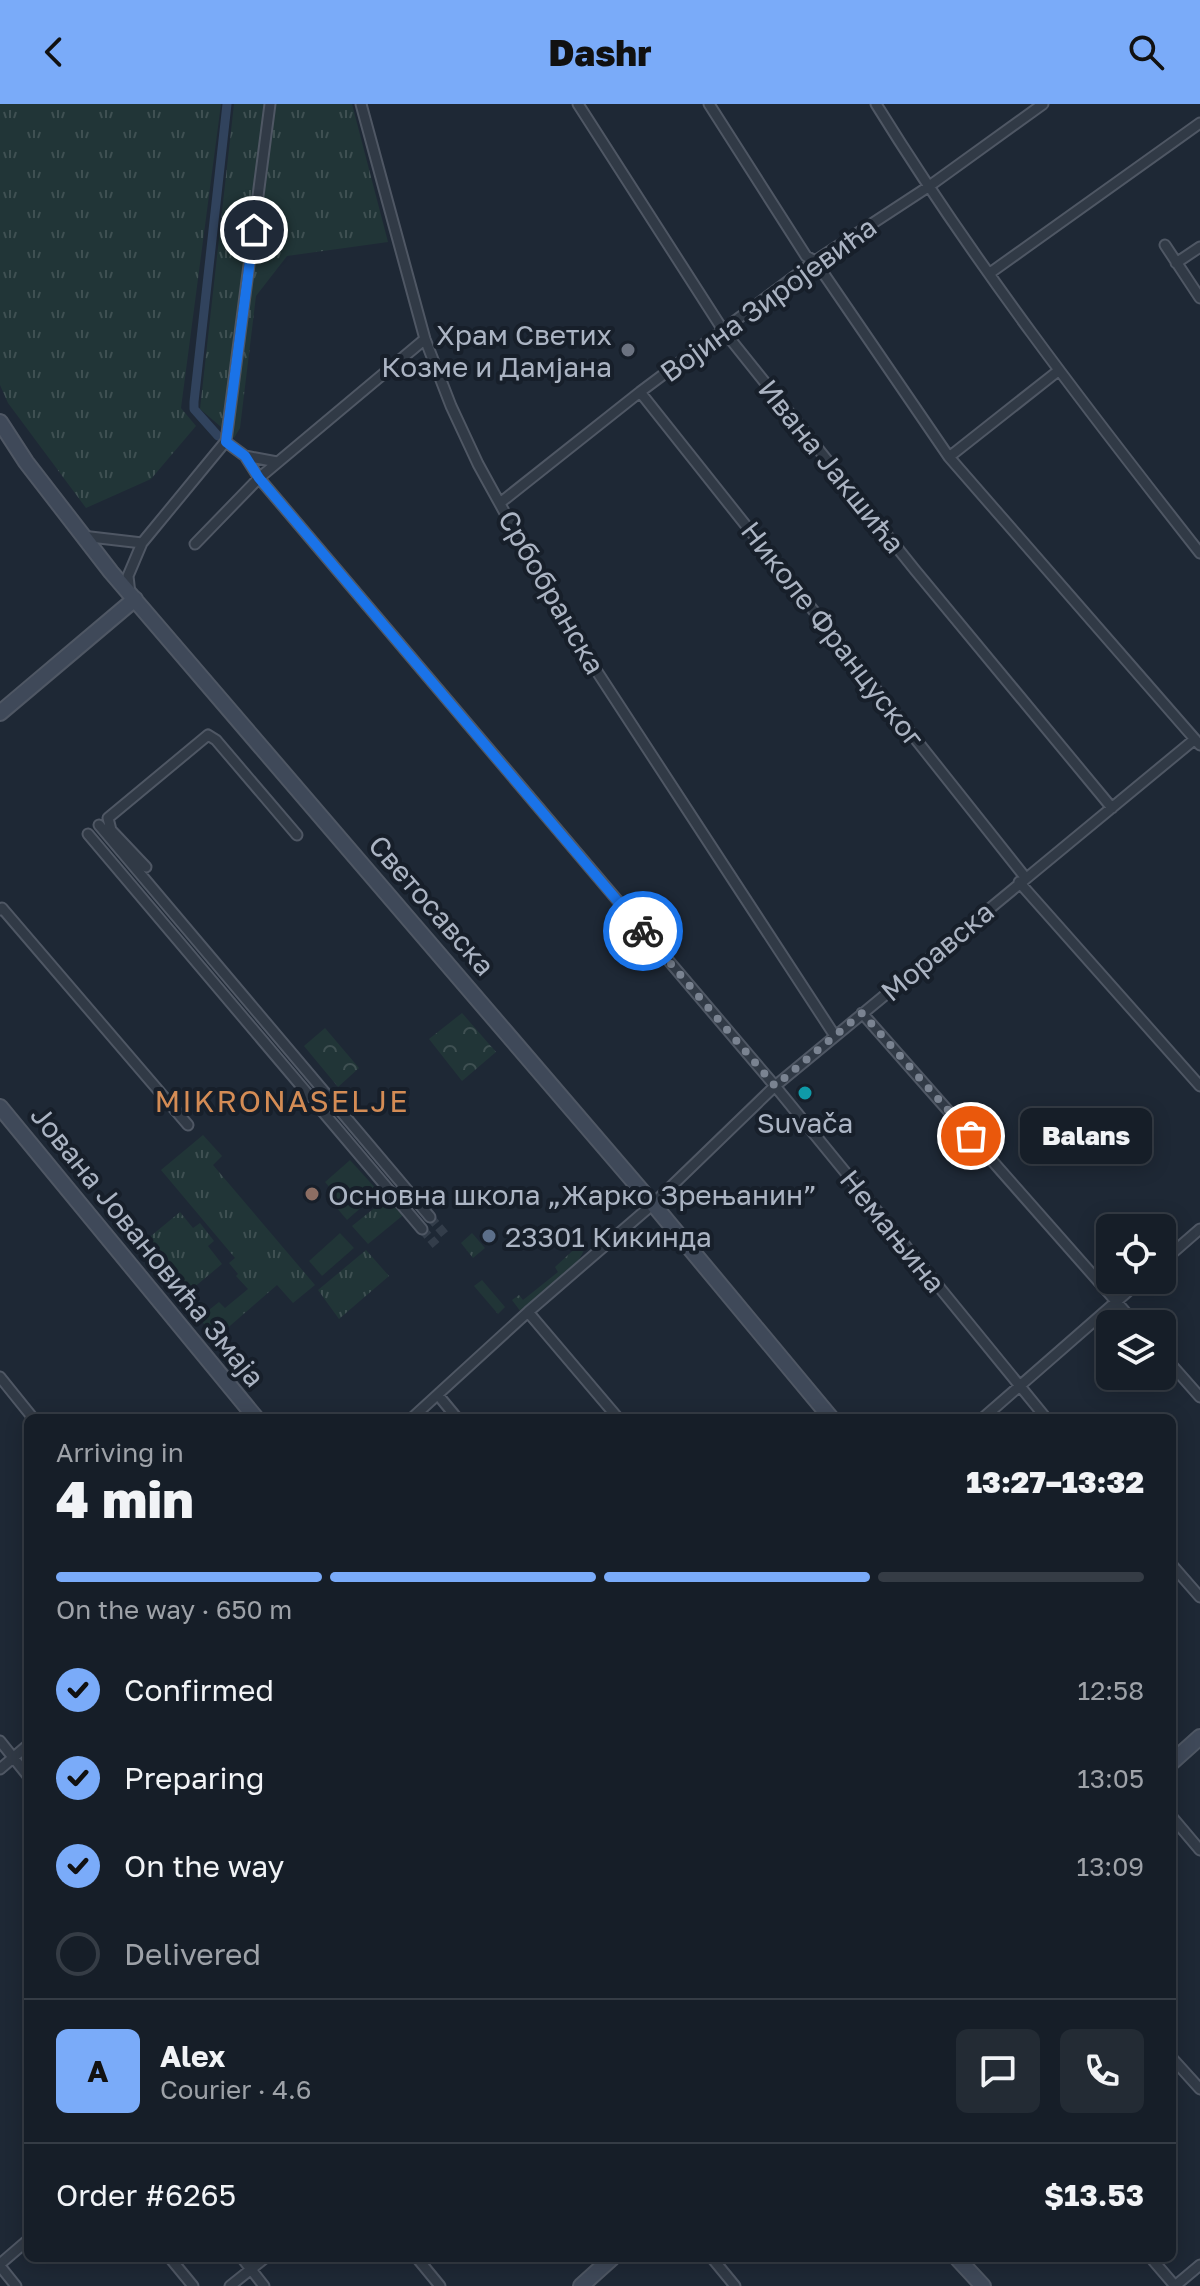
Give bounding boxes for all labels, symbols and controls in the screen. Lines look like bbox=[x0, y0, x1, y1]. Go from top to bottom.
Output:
icon: back bbox=[32, 30, 76, 74]
icon: search bbox=[1124, 30, 1168, 74]
text: Dashr bbox=[549, 31, 651, 74]
pin bbox=[220, 196, 288, 264]
icon: home bbox=[232, 208, 276, 252]
street label: Војина Зиројевића bbox=[654, 210, 882, 388]
place label: Храм Светих Козме и Дамјана bbox=[381, 318, 612, 383]
marker: Храм Светих Козме и Дамјана bbox=[619, 341, 637, 359]
street label: Ивана Јакшића bbox=[752, 373, 912, 559]
street label: Србобранска bbox=[492, 504, 612, 680]
street label: Николе Француског bbox=[735, 515, 931, 753]
street label: Светосавска bbox=[362, 828, 502, 982]
courier bbox=[603, 891, 683, 971]
street label: Моравска bbox=[874, 894, 1000, 1008]
icon: bike bbox=[621, 909, 665, 953]
district label: MIKRONASELJE bbox=[155, 1083, 409, 1119]
marker: Suvača bbox=[796, 1084, 814, 1102]
street label: Јована Јовановића Змаја bbox=[24, 1099, 272, 1393]
pin bbox=[937, 1102, 1005, 1170]
place label: Suvača bbox=[757, 1106, 853, 1139]
callout: Balans bbox=[1019, 1108, 1151, 1164]
icon: bag bbox=[949, 1114, 993, 1158]
text: Balans bbox=[1042, 1120, 1130, 1151]
street label: Немањина bbox=[834, 1163, 952, 1299]
place label: Основна школа „Жарко Зрењанин” bbox=[328, 1178, 817, 1211]
marker: Основна школа „Жарко Зрењанин” bbox=[303, 1185, 321, 1203]
map controls bbox=[1096, 1214, 1176, 1390]
button: locate bbox=[1096, 1214, 1176, 1294]
place label: 23301 Кикинда bbox=[505, 1220, 712, 1253]
marker: 23301 Кикинда bbox=[480, 1227, 498, 1245]
button: layers bbox=[1096, 1310, 1176, 1390]
text: Arriving in bbox=[56, 1437, 184, 1468]
text: 13:27–13:32 bbox=[966, 1464, 1144, 1500]
text: 4 min bbox=[56, 1467, 194, 1529]
text: On the way · 650 m bbox=[56, 1594, 292, 1625]
icon: check bbox=[56, 1668, 100, 1712]
text: Confirmed bbox=[124, 1672, 274, 1708]
text: 12:58 bbox=[1078, 1675, 1144, 1706]
icon: check bbox=[56, 1756, 100, 1800]
text: Preparing bbox=[124, 1760, 265, 1796]
text: 13:05 bbox=[1077, 1763, 1144, 1794]
icon: check bbox=[56, 1844, 100, 1888]
text: On the way bbox=[124, 1848, 284, 1884]
text: 13:09 bbox=[1077, 1851, 1144, 1882]
text: Delivered bbox=[124, 1936, 261, 1972]
button: chat bbox=[956, 2029, 1040, 2113]
button: phone bbox=[1060, 2029, 1144, 2113]
text: Alex bbox=[160, 2038, 225, 2074]
text: A bbox=[87, 2053, 109, 2089]
text: Courier · 4.6 bbox=[160, 2074, 312, 2105]
text: Order #6265 bbox=[56, 2177, 236, 2213]
text: $13.53 bbox=[1044, 2177, 1144, 2213]

